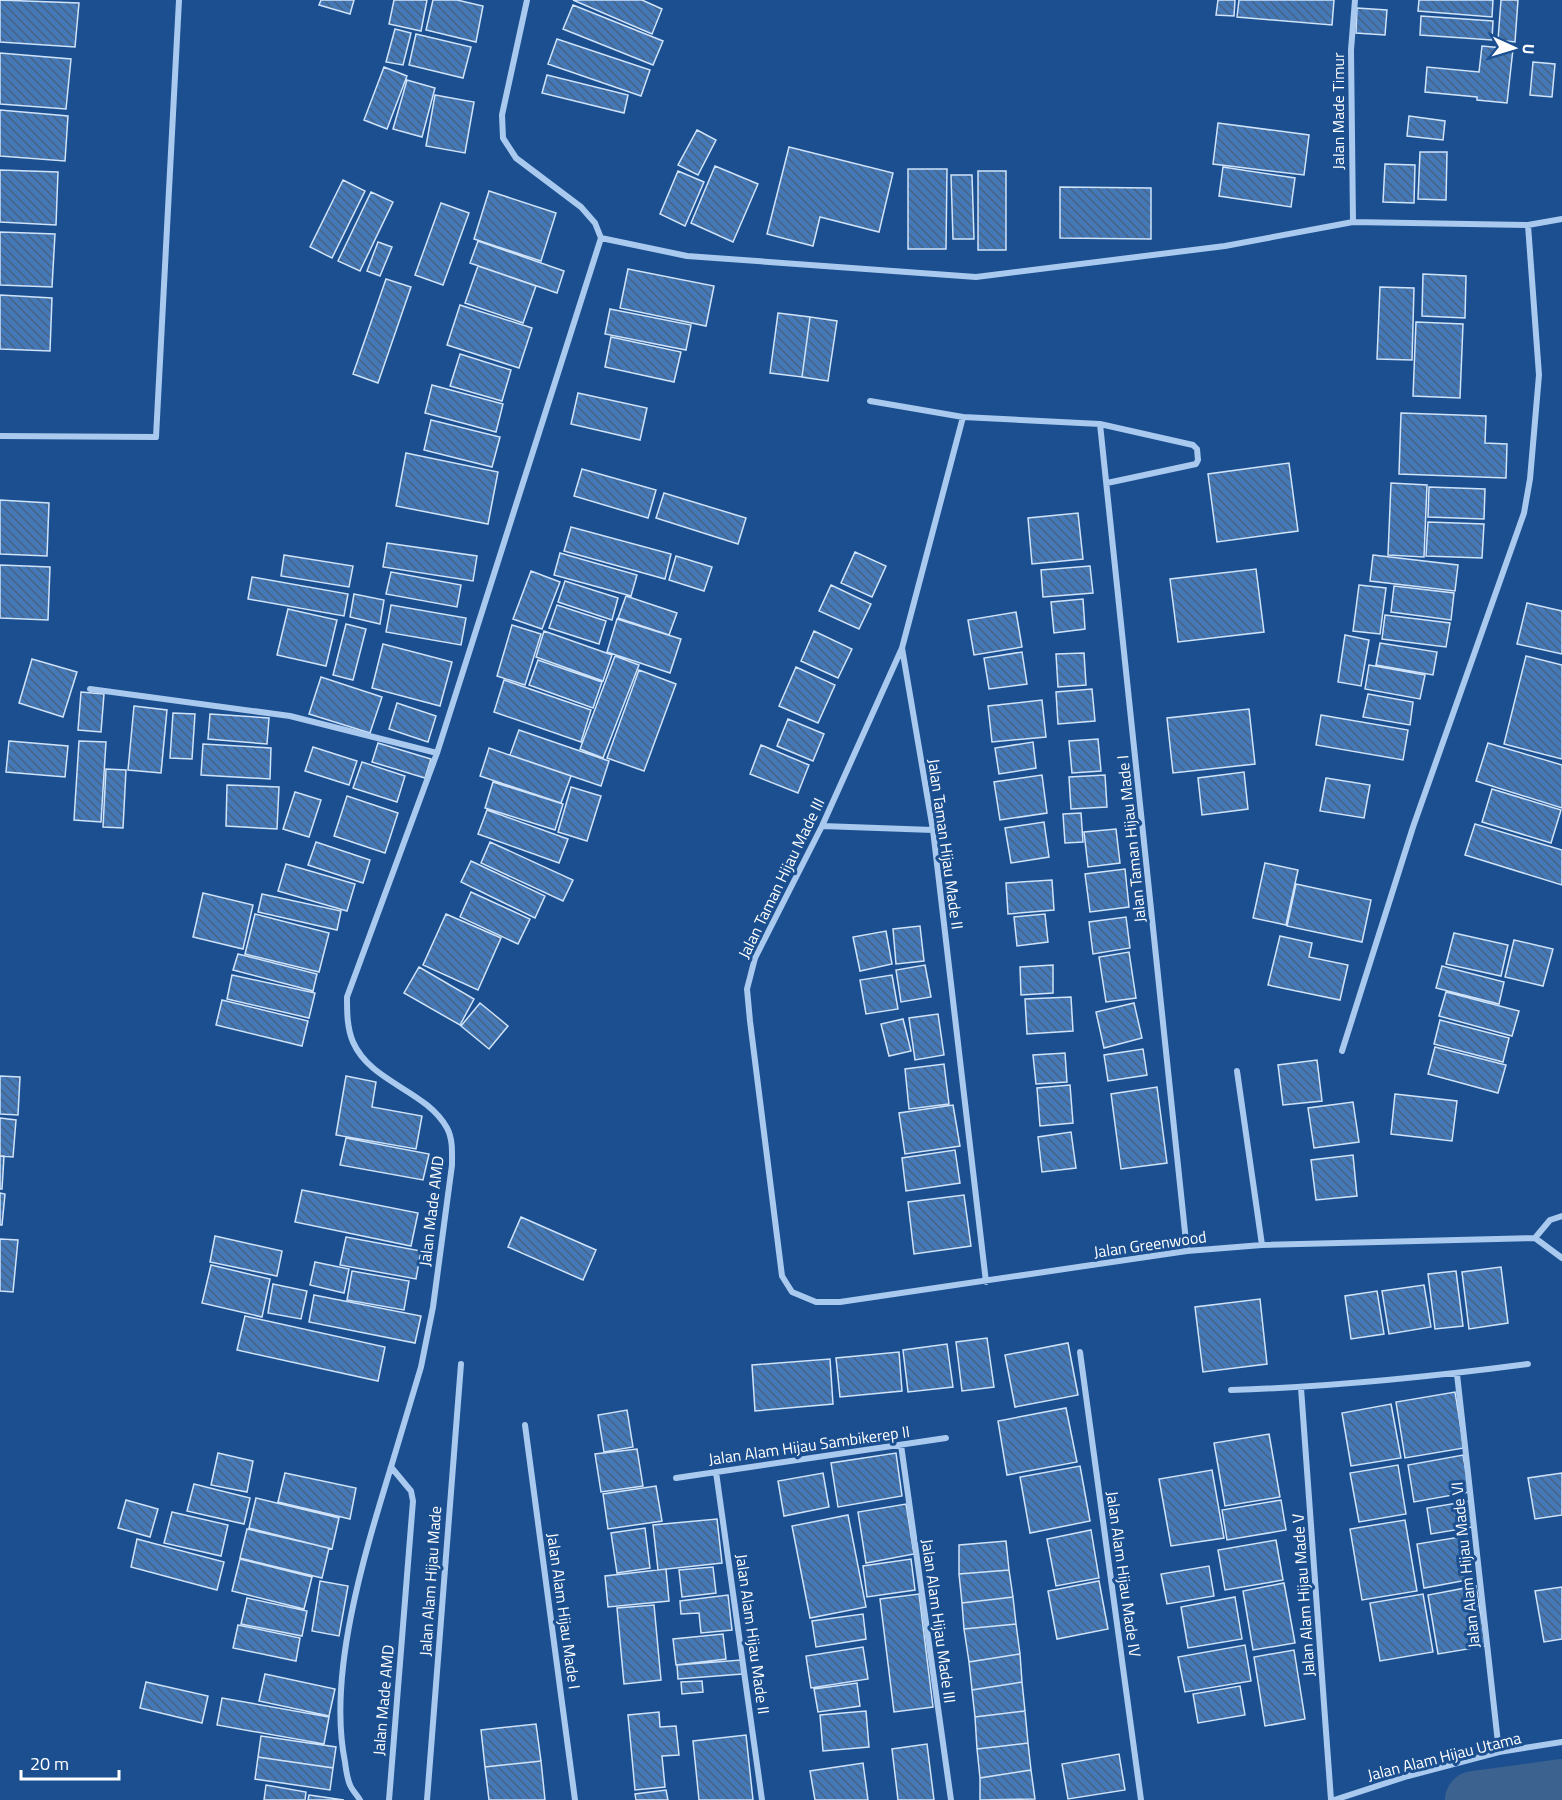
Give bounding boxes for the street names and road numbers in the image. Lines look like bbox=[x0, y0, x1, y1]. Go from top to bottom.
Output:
street label: Jalan Made Timur bbox=[1326, 52, 1350, 170]
street label: Jalan Taman Hijau Made I bbox=[1110, 754, 1152, 924]
street label: Jalan Taman Hijau Made II bbox=[922, 757, 970, 931]
street label: Jalan Taman Hijau Made III bbox=[732, 794, 830, 962]
street label: Jalan Made AMD bbox=[412, 1154, 450, 1268]
street label: Jalan Greenwood bbox=[1092, 1224, 1208, 1264]
street label: Jalan Alam Hijau Sambikerep II bbox=[707, 1419, 911, 1471]
street label: Jalan Alam Hijau Made VI bbox=[1444, 1481, 1486, 1649]
street label: Jalan Alam Hijau Made IV bbox=[1100, 1490, 1148, 1658]
street label: Jalan Alam Hijau Made bbox=[413, 1505, 447, 1657]
street label: Jalan Alam Hijau Made V bbox=[1285, 1513, 1321, 1677]
street label: Jalan Alam Hijau Made I bbox=[541, 1531, 587, 1691]
street label: Jalan Alam Hijau Made III bbox=[916, 1537, 962, 1705]
street label: Jalan Alam Hijau Made II bbox=[730, 1552, 776, 1716]
street label: Jalan Made AMD bbox=[366, 1644, 400, 1756]
street label: Jalan Alam Hijau Utama bbox=[1365, 1725, 1523, 1787]

